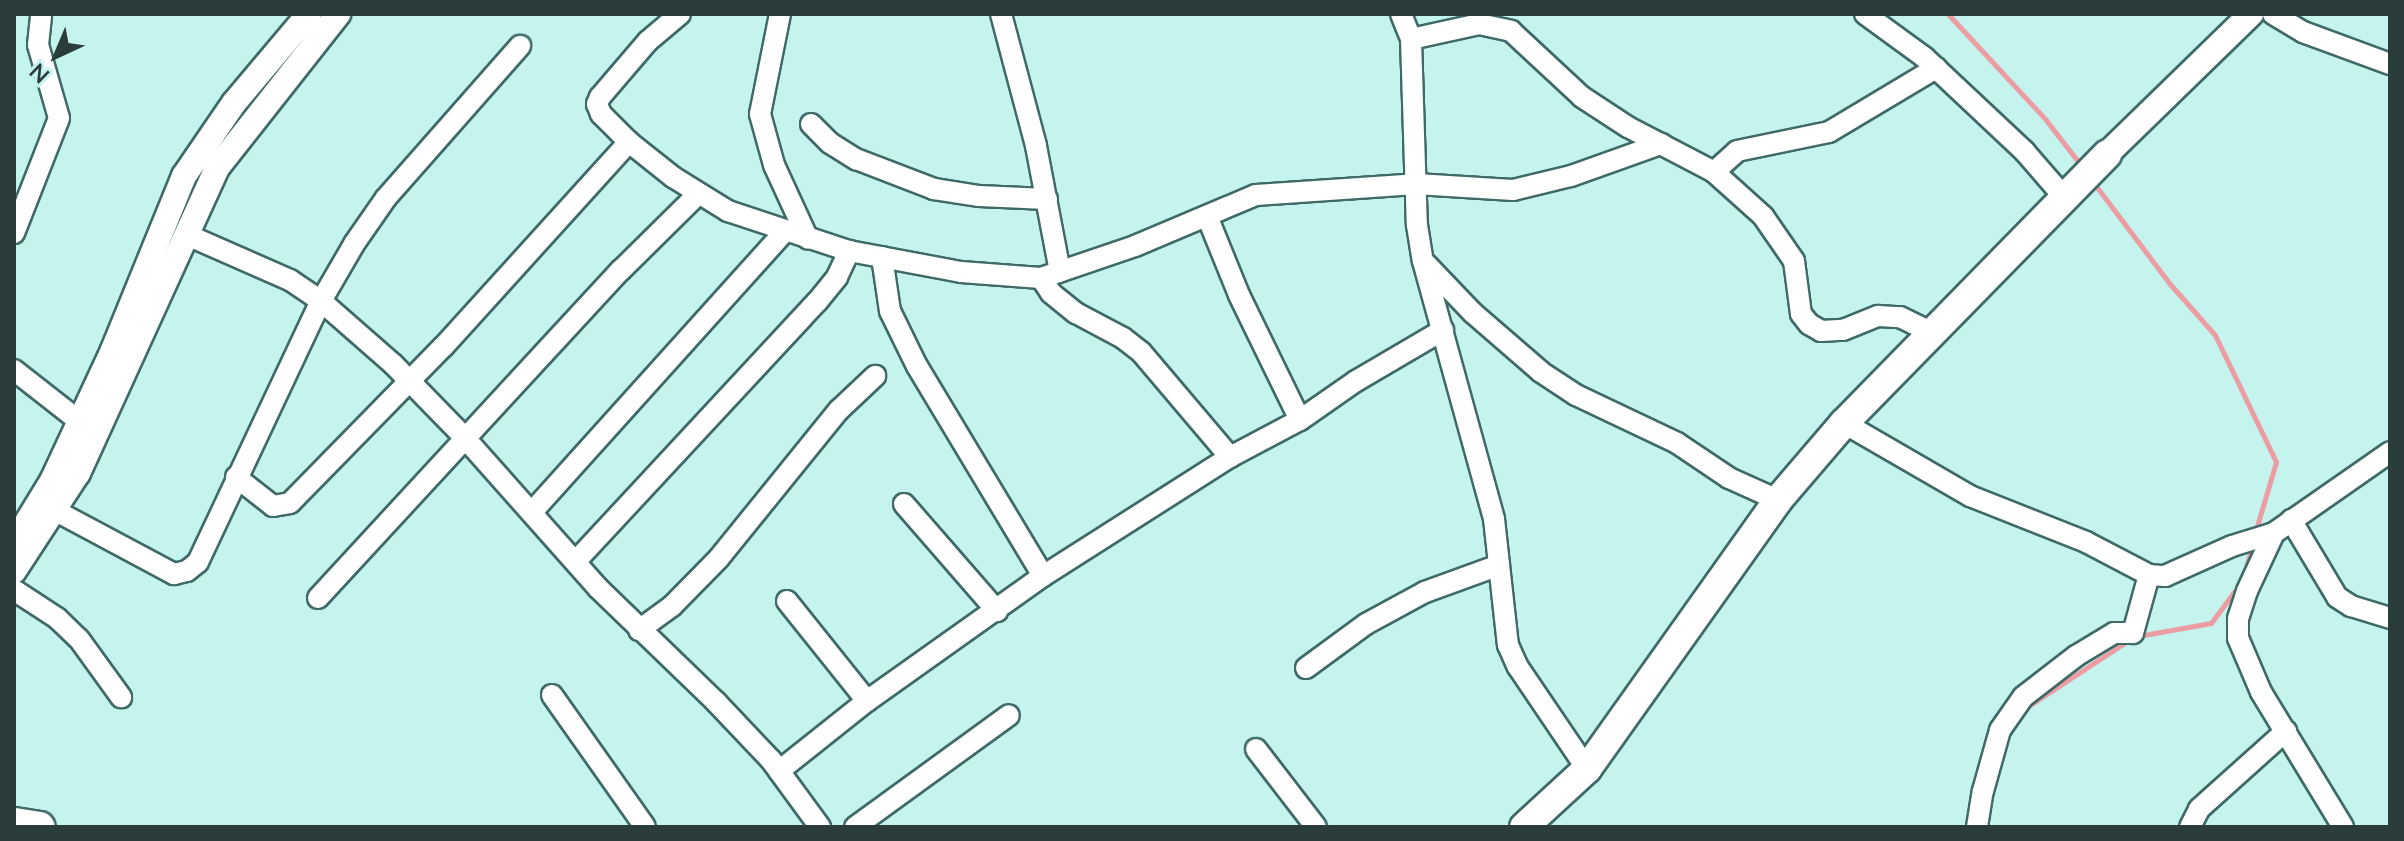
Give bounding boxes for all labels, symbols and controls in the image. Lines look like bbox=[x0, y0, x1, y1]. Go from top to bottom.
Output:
north arrow bbox=[16, 16, 96, 96]
text: N bbox=[24, 58, 54, 89]

